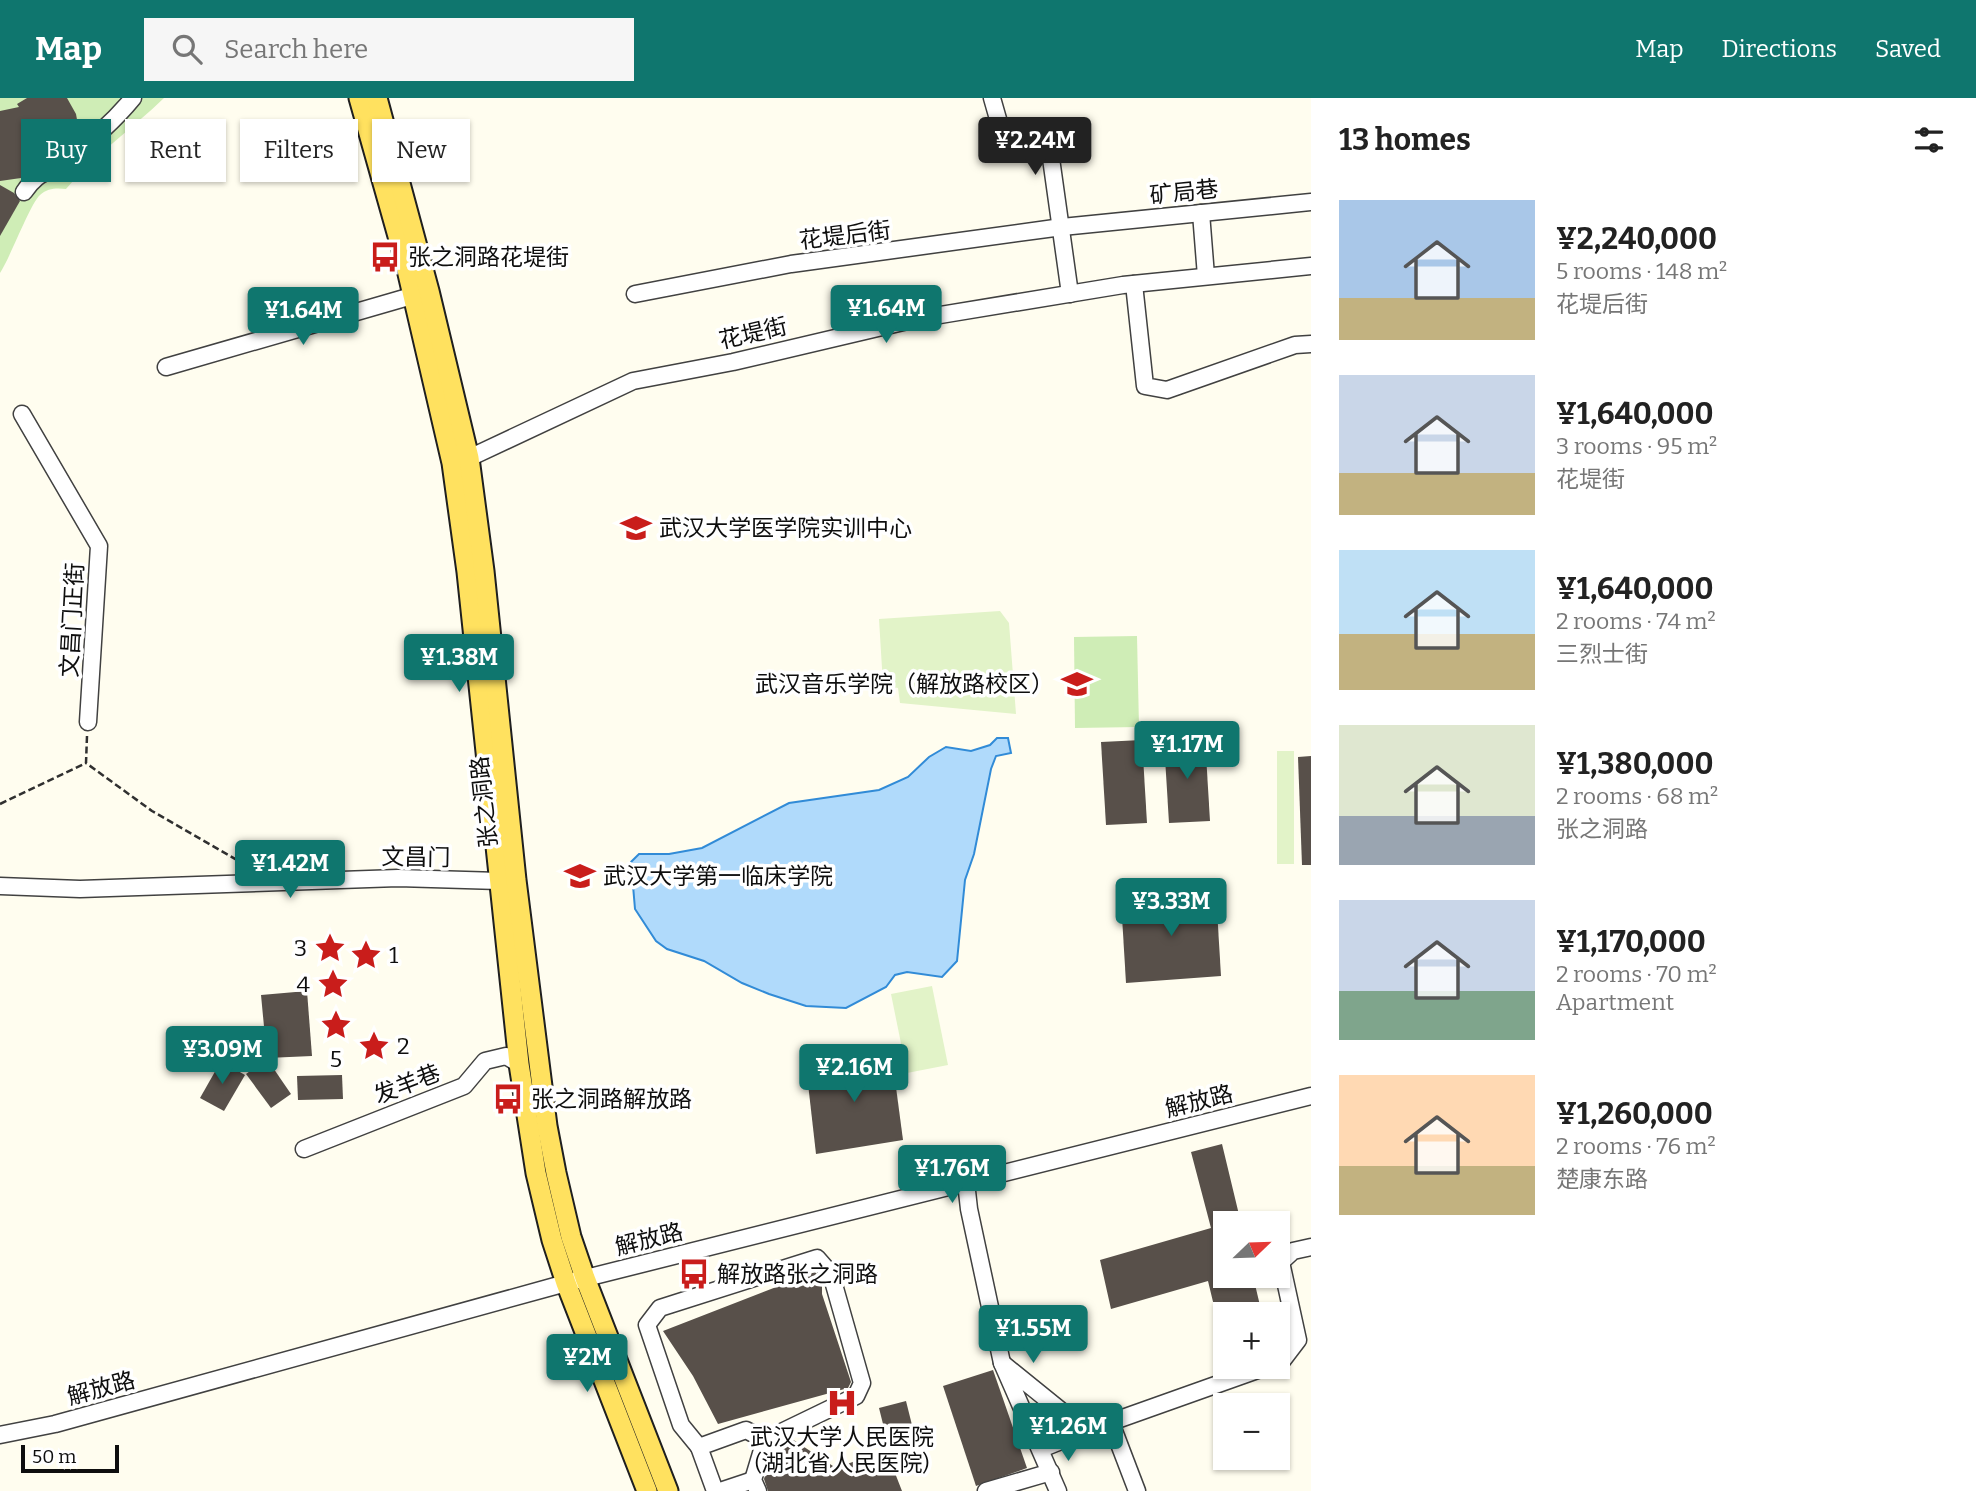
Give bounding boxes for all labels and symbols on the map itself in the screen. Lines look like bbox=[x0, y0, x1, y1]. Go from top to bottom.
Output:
pin: ¥2.24M bbox=[978, 118, 1092, 177]
street label: 矿局巷 bbox=[1148, 174, 1220, 210]
street label: 花堤后街 bbox=[798, 215, 892, 255]
bus stop icon: 张之洞路花堤街 bbox=[368, 240, 402, 274]
place label: 张之洞路花堤街 bbox=[408, 243, 569, 271]
pin: ¥1.64M bbox=[829, 286, 943, 345]
pin: ¥1.64M bbox=[246, 288, 360, 347]
street label: 花堤街 bbox=[716, 312, 790, 354]
school or university icon: 武汉大学医学院实训中心 bbox=[619, 511, 653, 545]
place label: 武汉大学医学院实训中心 bbox=[659, 514, 912, 542]
street label: 文昌门正街 bbox=[55, 562, 89, 678]
pin: ¥1.38M bbox=[402, 634, 516, 694]
school or university icon: 武汉音乐学院（解放路校区） bbox=[1060, 667, 1094, 701]
place label: 武汉音乐学院（解放路校区） bbox=[755, 670, 1054, 698]
pin: ¥1.17M bbox=[1130, 722, 1244, 781]
street label: 张之洞路 bbox=[465, 755, 503, 849]
pin: ¥1.42M bbox=[233, 840, 347, 900]
street label: 文昌门 bbox=[381, 842, 451, 872]
school or university icon: 武汉大学第一临床学院 bbox=[563, 859, 597, 893]
place label: 武汉大学第一临床学院 bbox=[603, 862, 833, 890]
pin: ¥3.33M bbox=[1114, 878, 1228, 938]
place icon: 3 bbox=[313, 931, 347, 965]
place label: 3 bbox=[294, 934, 307, 962]
place icon: 1 bbox=[349, 938, 383, 972]
place label: 1 bbox=[389, 941, 399, 969]
place icon: 4 bbox=[316, 967, 350, 1001]
place label: 4 bbox=[297, 970, 311, 998]
place icon: 5 bbox=[319, 1008, 353, 1042]
pin: ¥3.09M bbox=[165, 1026, 279, 1086]
place icon: 2 bbox=[357, 1029, 391, 1063]
place label: 2 bbox=[397, 1032, 410, 1060]
pin: ¥2.16M bbox=[797, 1044, 911, 1104]
place label: 5 bbox=[330, 1045, 342, 1073]
street label: 发羊巷 bbox=[370, 1059, 444, 1109]
street label: 解放路 bbox=[1162, 1079, 1236, 1123]
bus stop icon: 张之洞路解放路 bbox=[491, 1082, 525, 1116]
place label: 张之洞路解放路 bbox=[531, 1085, 692, 1113]
pin: ¥1.76M bbox=[895, 1146, 1009, 1205]
north arrow bbox=[1213, 1211, 1290, 1288]
street label: 解放路 bbox=[612, 1217, 686, 1261]
bus stop icon: 解放路张之洞路 bbox=[677, 1257, 711, 1291]
place label: 解放路张之洞路 bbox=[717, 1260, 878, 1288]
pin: ¥1.55M bbox=[976, 1306, 1090, 1365]
pin: ¥2M bbox=[553, 1334, 621, 1394]
street label: 解放路 bbox=[64, 1366, 138, 1410]
hospital icon: 武汉大学人民医院 (湖北省人民医院) bbox=[825, 1386, 859, 1420]
pin: ¥1.26M bbox=[1011, 1404, 1125, 1463]
place label: 武汉大学人民医院 (湖北省人民医院) bbox=[750, 1423, 934, 1477]
scale bar bbox=[21, 1442, 119, 1474]

